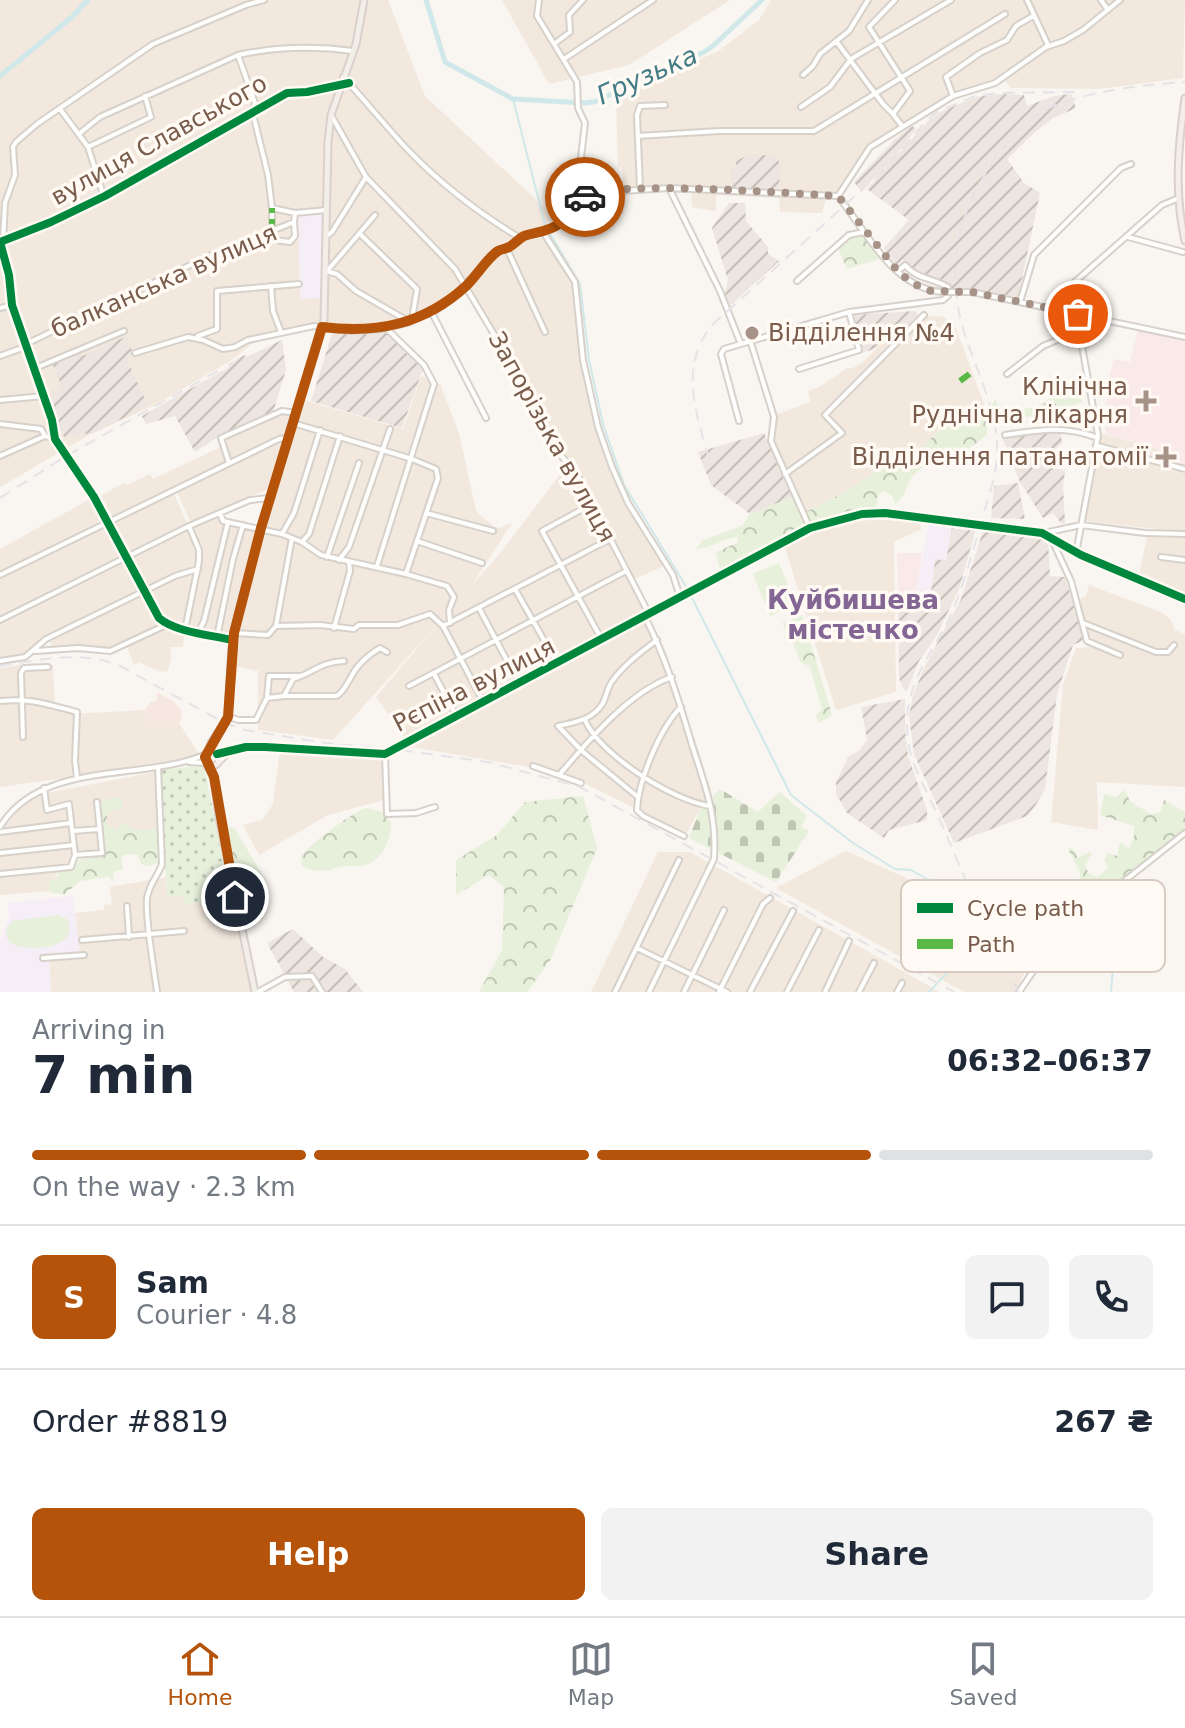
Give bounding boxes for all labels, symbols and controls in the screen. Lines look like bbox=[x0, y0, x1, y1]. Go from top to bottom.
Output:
water label: Грузька bbox=[592, 40, 702, 110]
street label: вулиця Славського bbox=[46, 69, 272, 211]
courier bbox=[545, 157, 625, 237]
icon: car bbox=[563, 175, 607, 219]
street label: балканська вулиця bbox=[47, 219, 281, 343]
pin bbox=[1044, 280, 1112, 348]
icon: bag bbox=[1056, 292, 1100, 336]
place label: Відділення №4 bbox=[768, 319, 955, 347]
marker: Відділення №4 bbox=[743, 324, 761, 342]
street label: Запорізька вулиця bbox=[483, 327, 621, 547]
place label: Клінічна Руднічна лікарня bbox=[912, 373, 1128, 429]
marker: Клінічна Руднічна лікарня bbox=[1135, 390, 1157, 412]
place label: Відділення патанатомії bbox=[852, 443, 1148, 471]
marker: Відділення патанатомії bbox=[1155, 446, 1177, 468]
district label: Куйбишева містечко bbox=[767, 585, 939, 645]
street label: Рєпіна вулиця bbox=[388, 632, 560, 738]
pin bbox=[201, 863, 269, 931]
icon: home bbox=[213, 875, 257, 919]
legend bbox=[901, 880, 1165, 972]
text: Cycle path bbox=[967, 896, 1084, 921]
text: Path bbox=[967, 932, 1015, 957]
text: Arriving in bbox=[32, 1015, 166, 1045]
text: 06:32–06:37 bbox=[947, 1043, 1153, 1078]
text: 7 min bbox=[32, 1045, 195, 1105]
text: On the way · 2.3 km bbox=[32, 1172, 296, 1202]
button: chat bbox=[965, 1255, 1049, 1339]
button: phone bbox=[1069, 1255, 1153, 1339]
text: Sam bbox=[136, 1265, 209, 1300]
text: S bbox=[63, 1280, 85, 1315]
text: Courier · 4.8 bbox=[136, 1300, 297, 1330]
text: Order #8819 bbox=[32, 1404, 228, 1439]
text: 267 ₴ bbox=[1054, 1404, 1153, 1439]
button: Help bbox=[32, 1508, 585, 1600]
button: Share bbox=[601, 1508, 1153, 1600]
tab: Home bbox=[168, 1637, 233, 1710]
tab: Map bbox=[568, 1637, 614, 1710]
tab: Saved bbox=[949, 1637, 1017, 1710]

